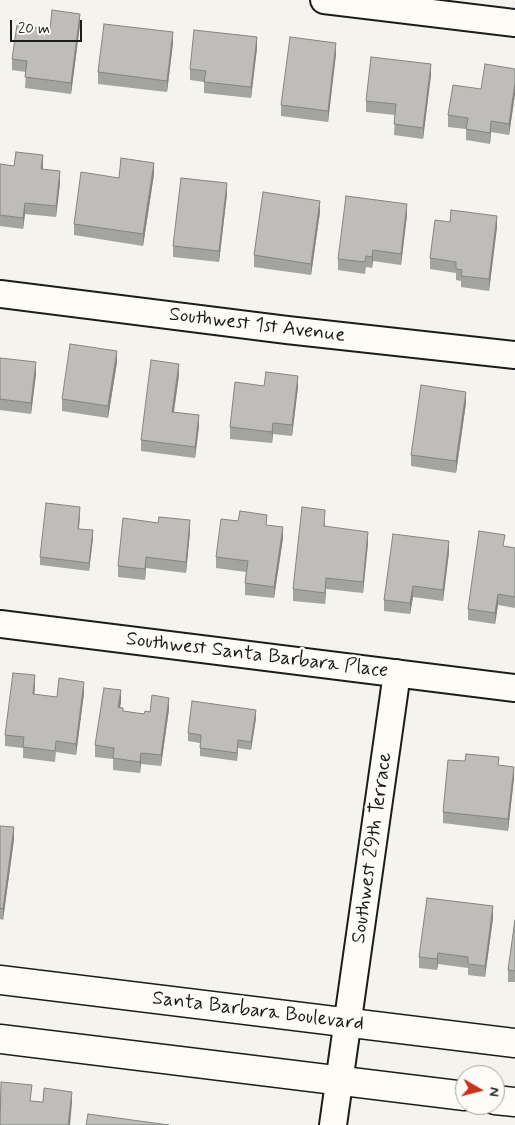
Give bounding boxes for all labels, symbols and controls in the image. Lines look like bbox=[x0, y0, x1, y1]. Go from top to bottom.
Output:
scale bar bbox=[12, 10, 85, 42]
text: 20 m bbox=[18, 19, 50, 39]
street label: Southwest 1st Avenue bbox=[168, 303, 346, 349]
street label: Southwest Santa Barbara Place bbox=[125, 628, 389, 684]
street label: Southwest 29th Terrace bbox=[348, 751, 398, 945]
street label: Santa Barbara Boulevard bbox=[151, 987, 365, 1037]
north arrow bbox=[455, 1065, 505, 1115]
text: N bbox=[484, 1086, 503, 1098]

